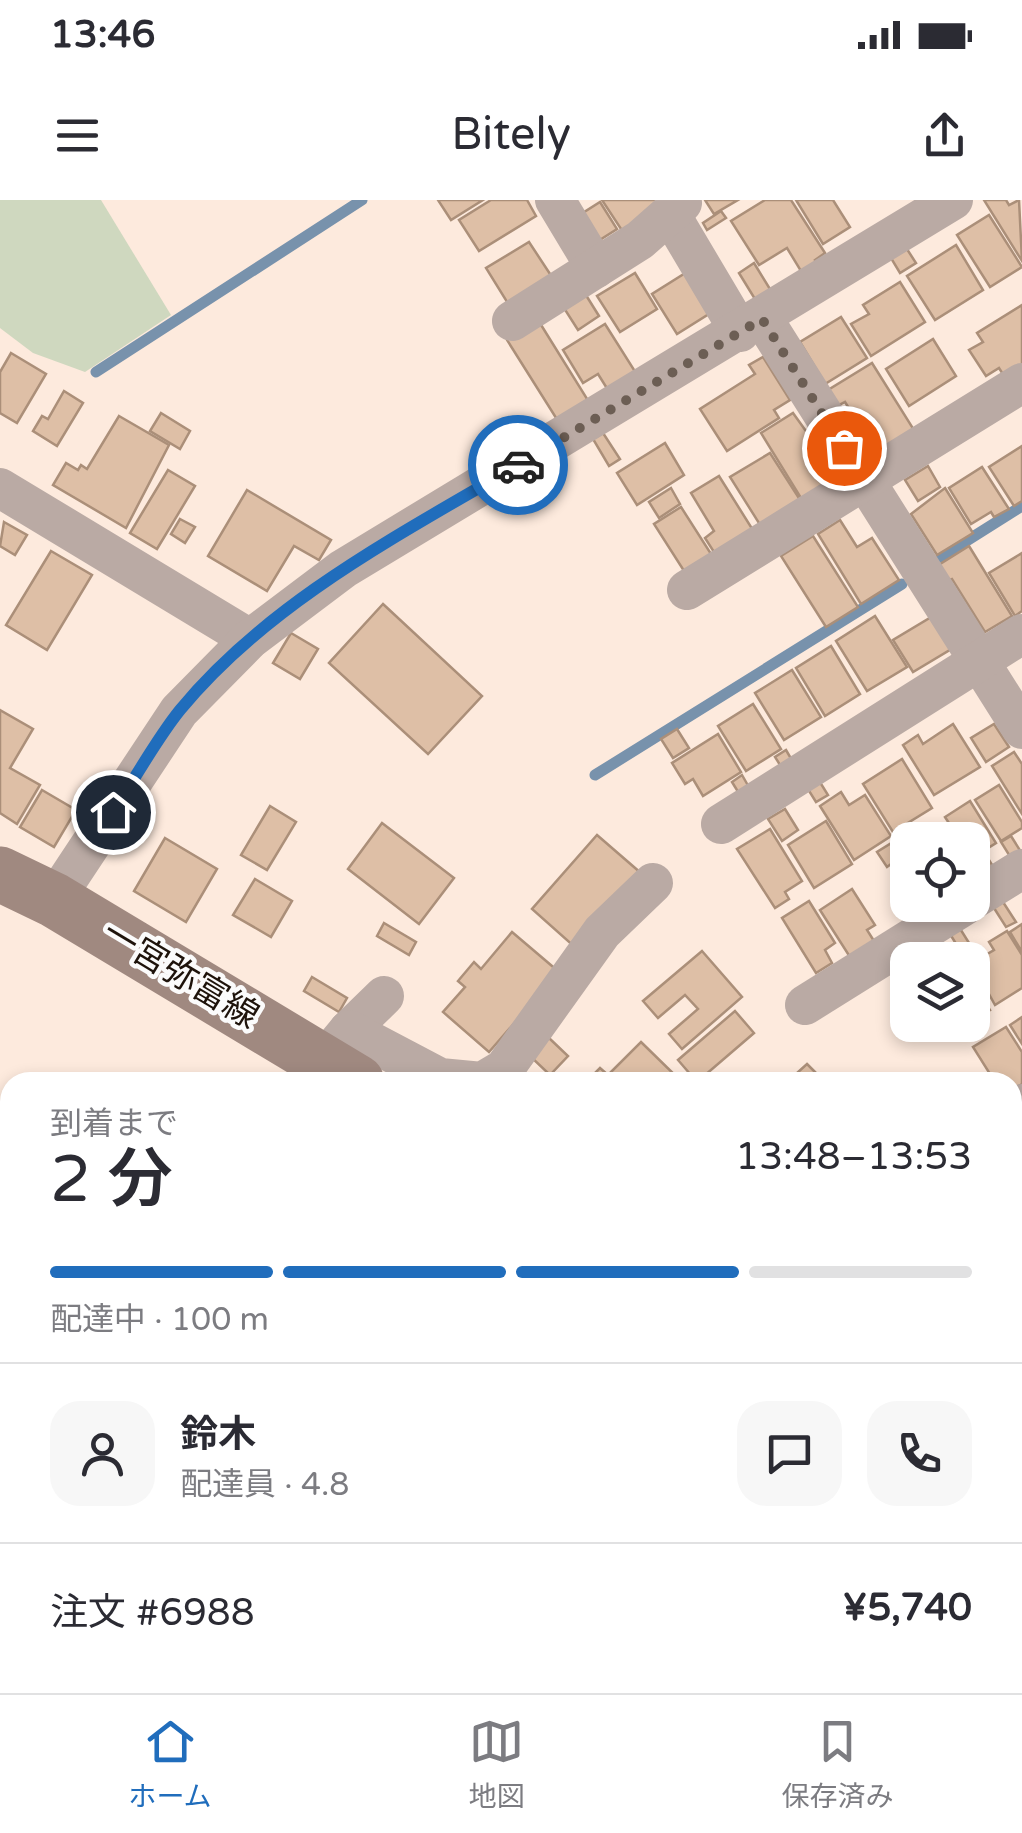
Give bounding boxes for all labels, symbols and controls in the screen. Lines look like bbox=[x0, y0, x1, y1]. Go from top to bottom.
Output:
text: 13:46 bbox=[50, 12, 155, 58]
icon: menu bbox=[50, 108, 105, 163]
text: Bitely bbox=[451, 108, 571, 162]
icon: share bbox=[917, 108, 972, 163]
pin bbox=[802, 406, 887, 491]
courier bbox=[468, 415, 568, 515]
icon: bag bbox=[817, 421, 872, 476]
icon: car bbox=[491, 438, 546, 493]
pin bbox=[71, 770, 156, 855]
icon: home bbox=[86, 785, 141, 840]
map controls bbox=[890, 822, 990, 1042]
button: locate bbox=[890, 822, 990, 922]
street label: 一宮弥富線 bbox=[95, 912, 266, 1038]
button: layers bbox=[890, 942, 990, 1042]
text: 到着まで bbox=[50, 1105, 178, 1143]
text: 13:48–13:53 bbox=[735, 1134, 972, 1180]
text: 2 分 bbox=[50, 1141, 173, 1220]
text: 配達中 · 100 m bbox=[50, 1301, 269, 1339]
button: person bbox=[50, 1401, 155, 1506]
button: chat bbox=[737, 1401, 842, 1506]
button: phone bbox=[867, 1401, 972, 1506]
text: 鈴木 bbox=[180, 1412, 256, 1458]
text: 配達員 · 4.8 bbox=[180, 1466, 349, 1504]
text: ¥5,740 bbox=[842, 1585, 972, 1631]
text: 注文 #6988 bbox=[50, 1590, 255, 1636]
tab: ホーム bbox=[128, 1714, 212, 1814]
tab: 地図 bbox=[469, 1714, 525, 1814]
tab: 保存済み bbox=[781, 1714, 894, 1814]

